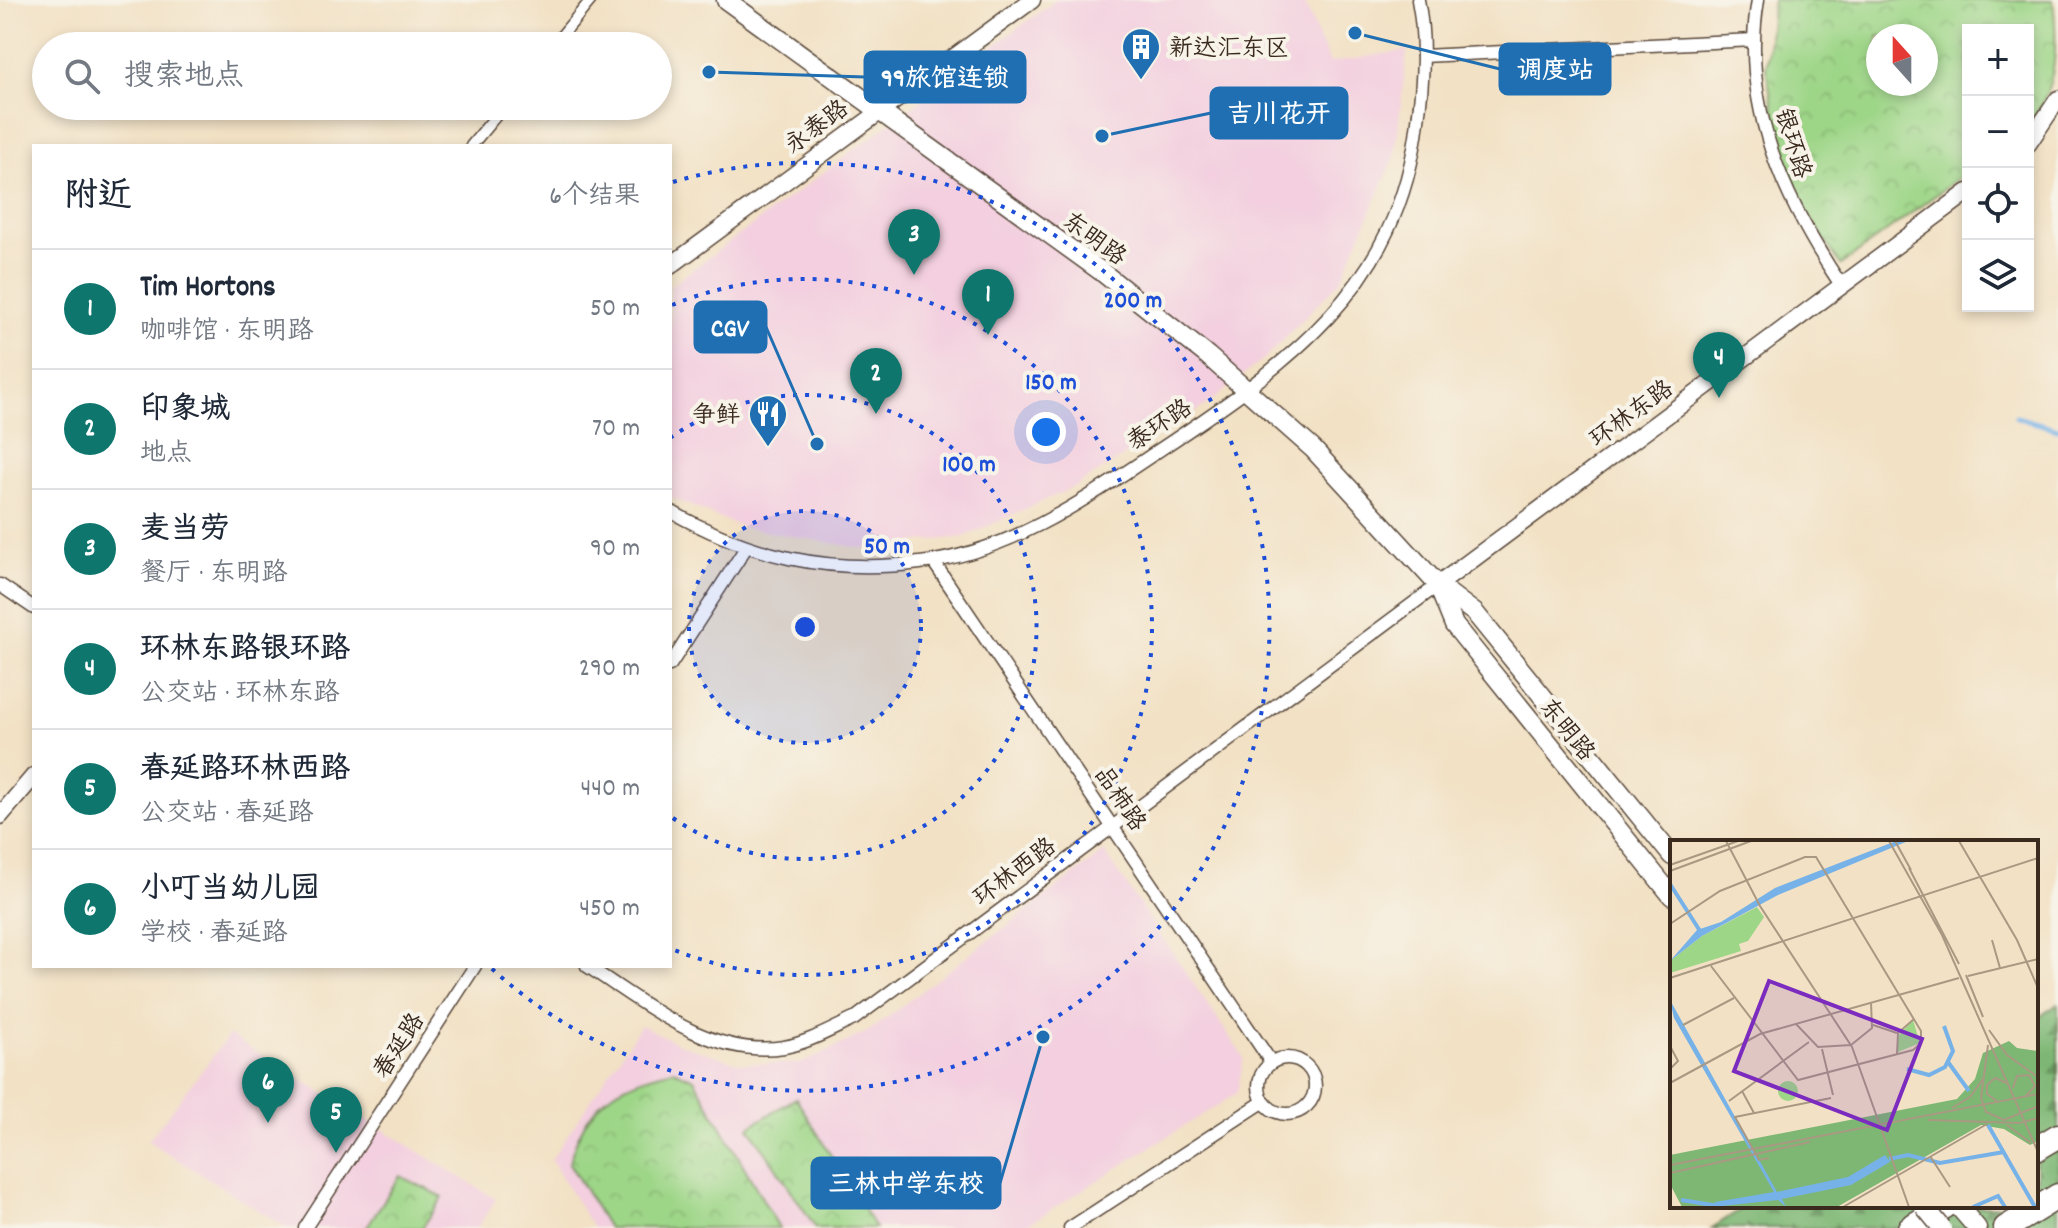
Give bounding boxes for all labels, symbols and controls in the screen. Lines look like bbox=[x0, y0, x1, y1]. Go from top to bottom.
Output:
north arrow bbox=[1866, 24, 1938, 96]
map controls bbox=[1962, 24, 2034, 312]
button: + bbox=[1962, 24, 2034, 96]
building icon: 新达汇东区 bbox=[1120, 26, 1162, 81]
search box bbox=[32, 32, 672, 120]
place label: 新达汇东区 bbox=[1169, 33, 1289, 67]
callout: 调度站 bbox=[1500, 44, 1610, 94]
callout: 99旅馆连锁 bbox=[865, 52, 1025, 102]
icon: search bbox=[60, 54, 104, 98]
text: 调度站 bbox=[1516, 54, 1594, 91]
text: 搜索地点 bbox=[124, 57, 244, 100]
text: 99旅馆连锁 bbox=[881, 62, 1009, 99]
callout: 吉川花开 bbox=[1211, 88, 1347, 138]
street label: 永泰路 bbox=[779, 93, 857, 164]
button: − bbox=[1962, 96, 2034, 168]
text: 吉川花开 bbox=[1227, 98, 1331, 135]
street label: 银环路 bbox=[1764, 104, 1818, 183]
button: locate bbox=[1962, 168, 2034, 240]
text: 附近 bbox=[64, 174, 132, 223]
text: 6个结果 bbox=[549, 179, 640, 216]
street label: 东明路 bbox=[1054, 206, 1132, 275]
pin: 3 bbox=[888, 209, 940, 275]
button: layers bbox=[1962, 240, 2034, 312]
text: Tim Hortons bbox=[140, 268, 276, 311]
pin: 1 bbox=[962, 269, 1014, 335]
text: 200 m bbox=[1104, 285, 1162, 319]
text: 1 bbox=[87, 291, 93, 328]
text: 50 m bbox=[590, 291, 640, 328]
callout: CGV bbox=[695, 302, 766, 352]
text: CGV bbox=[711, 312, 750, 349]
text: 咖啡馆 · 东明路 bbox=[140, 314, 314, 351]
pin: 4 bbox=[1693, 332, 1745, 398]
pin: 2 bbox=[850, 348, 902, 414]
text: 150 m bbox=[1025, 367, 1077, 401]
street label: 环林东路 bbox=[1584, 373, 1682, 457]
text: 印象城 bbox=[140, 390, 230, 433]
street label: 泰环路 bbox=[1121, 392, 1200, 461]
restaurant icon: 争鲜 bbox=[747, 393, 789, 448]
place label: 争鲜 bbox=[692, 400, 740, 434]
text: 2 bbox=[84, 411, 96, 448]
text: 70 m bbox=[592, 411, 640, 448]
your location bbox=[1026, 412, 1066, 452]
text: 地点 bbox=[140, 436, 192, 473]
text: 100 m bbox=[942, 449, 996, 483]
text: 麦当劳 bbox=[140, 510, 230, 553]
text: 3 bbox=[84, 531, 96, 568]
text: 90 m bbox=[590, 531, 640, 568]
text: 50 m bbox=[864, 531, 910, 565]
text: 餐厅 · 东明路 bbox=[140, 556, 288, 593]
centre of rings bbox=[791, 613, 819, 641]
text: 环林东路银环路 bbox=[140, 630, 350, 673]
text: 4 bbox=[85, 651, 95, 688]
text: 290 m bbox=[579, 651, 640, 688]
text: 公交站 · 环林东路 bbox=[140, 676, 340, 713]
street label: 东明路 bbox=[1530, 692, 1602, 770]
text: 春延路环林西路 bbox=[140, 750, 350, 793]
street label: 品柿路 bbox=[1084, 760, 1153, 839]
text: 5 bbox=[84, 771, 96, 808]
text: 440 m bbox=[580, 771, 640, 808]
text: 公交站 · 春延路 bbox=[140, 796, 314, 833]
street label: 环林西路 bbox=[967, 831, 1064, 916]
inset map bbox=[1670, 840, 2038, 1208]
text: 小叮当幼儿园 bbox=[140, 870, 320, 913]
text: 6 bbox=[84, 891, 96, 928]
text: 450 m bbox=[579, 891, 640, 928]
text: 学校 · 春延路 bbox=[140, 916, 288, 953]
street label: 春延路 bbox=[367, 1007, 434, 1086]
pin: 6 bbox=[242, 1057, 294, 1123]
pin: 5 bbox=[310, 1087, 362, 1153]
callout: 三林中学东校 bbox=[812, 1158, 1000, 1208]
text: 三林中学东校 bbox=[828, 1168, 984, 1205]

